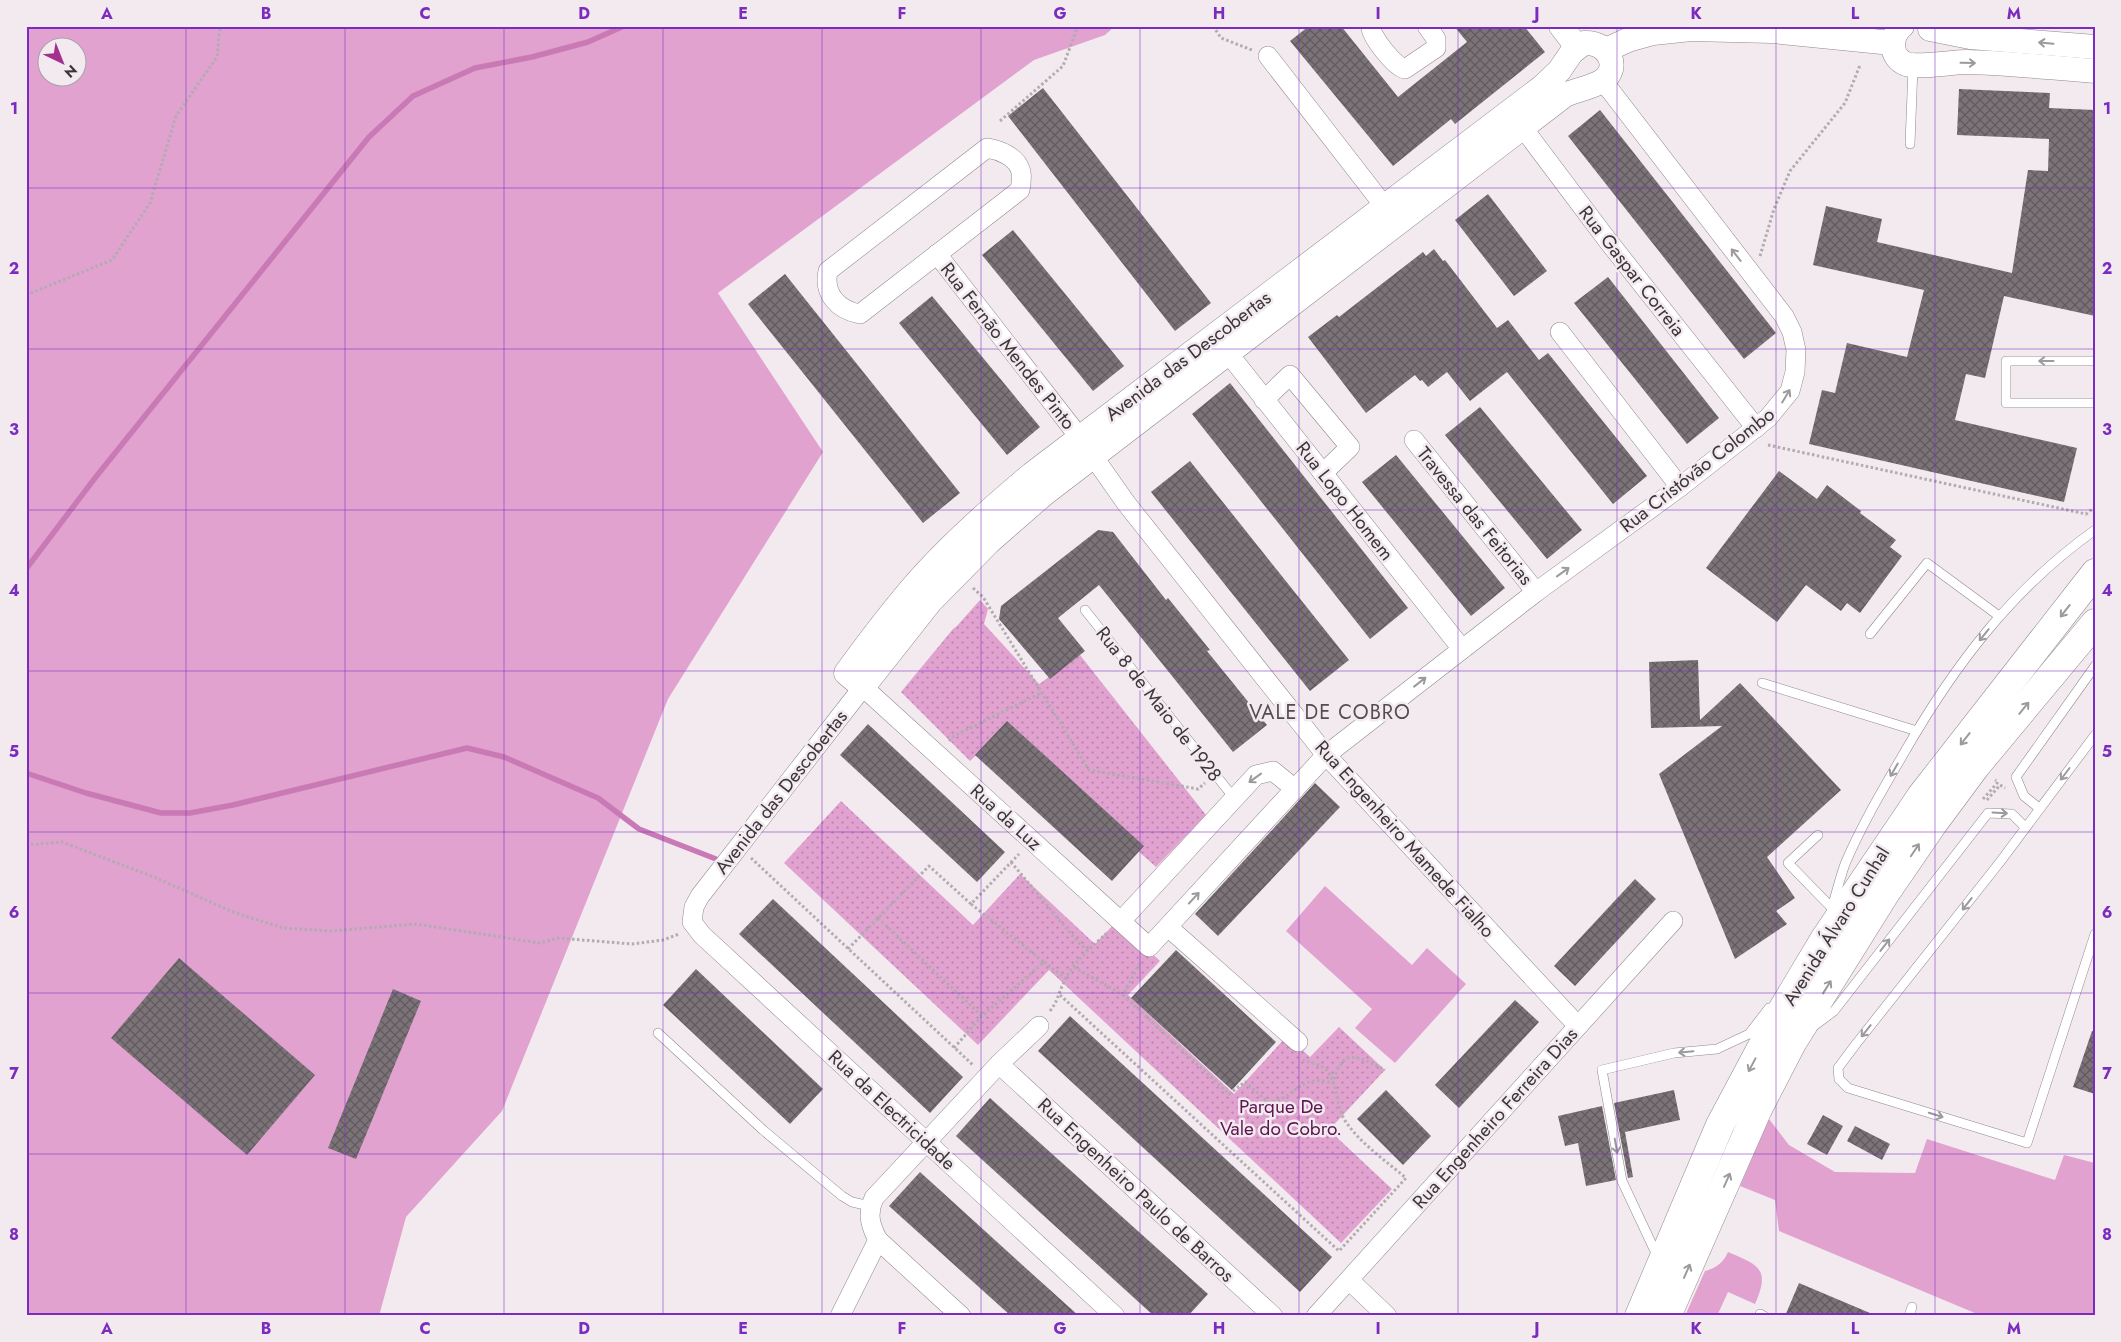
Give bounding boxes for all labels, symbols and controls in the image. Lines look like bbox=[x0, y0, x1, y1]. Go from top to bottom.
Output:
text: A bbox=[100, 2, 113, 25]
text: B bbox=[261, 2, 271, 25]
text: C bbox=[419, 2, 431, 25]
text: D bbox=[578, 2, 590, 25]
text: E bbox=[738, 2, 748, 25]
text: F bbox=[898, 2, 906, 25]
text: G bbox=[1053, 2, 1067, 25]
text: H bbox=[1213, 2, 1225, 25]
text: I bbox=[1375, 2, 1381, 25]
text: J bbox=[1531, 2, 1540, 25]
text: K bbox=[1690, 2, 1702, 25]
text: L bbox=[1851, 2, 1860, 25]
text: M bbox=[2007, 2, 2021, 25]
north arrow bbox=[38, 38, 88, 88]
one-way arrow bbox=[2038, 38, 2054, 47]
one-way arrow bbox=[1960, 58, 1976, 68]
text: N bbox=[60, 60, 82, 83]
text: 1 bbox=[10, 97, 18, 120]
text: 1 bbox=[2103, 97, 2111, 120]
street label: Rua Gaspar Correia bbox=[1572, 200, 1692, 342]
one-way arrow bbox=[1731, 249, 1742, 262]
text: 2 bbox=[9, 257, 19, 280]
street label: Rua Fernão Mendes Pinto bbox=[934, 257, 1082, 435]
text: 2 bbox=[2102, 257, 2112, 280]
street label: Avenida das Descobertas bbox=[1099, 284, 1277, 427]
one-way arrow bbox=[2038, 356, 2054, 366]
one-way arrow bbox=[1781, 390, 1791, 404]
street label: Rua Cristóvão Colombo bbox=[1614, 401, 1780, 539]
text: 3 bbox=[9, 418, 19, 441]
text: 3 bbox=[2102, 418, 2112, 441]
street label: Rua Lopo Homem bbox=[1290, 436, 1400, 566]
street label: Travessa das Feitorias bbox=[1411, 441, 1540, 591]
one-way arrow bbox=[1556, 567, 1569, 578]
text: 4 bbox=[8, 579, 20, 602]
text: 4 bbox=[2101, 579, 2113, 602]
one-way arrow bbox=[2059, 604, 2070, 617]
street label: Rua 8 de Maio de 1928 bbox=[1090, 621, 1228, 787]
one-way arrow bbox=[1978, 628, 1989, 641]
one-way arrow bbox=[1413, 676, 1426, 687]
district label: VALE DE COBRO bbox=[1249, 698, 1411, 727]
one-way arrow bbox=[2019, 701, 2030, 714]
street label: Avenida das Descobertas bbox=[708, 704, 854, 880]
one-way arrow bbox=[1959, 732, 1970, 745]
street label: Rua Engenheiro Mamede Fialho bbox=[1309, 734, 1501, 944]
text: 5 bbox=[9, 740, 19, 763]
text: 5 bbox=[2102, 740, 2112, 763]
one-way arrow bbox=[1889, 762, 1898, 777]
one-way arrow bbox=[2060, 767, 2070, 781]
one-way arrow bbox=[1248, 773, 1262, 783]
street label: Rua da Luz bbox=[964, 778, 1048, 857]
one-way arrow bbox=[1992, 809, 2008, 818]
street label: Avenida Álvaro Cunhal bbox=[1776, 841, 1896, 1011]
one-way arrow bbox=[1910, 844, 1920, 858]
one-way arrow bbox=[1188, 892, 1200, 905]
one-way arrow bbox=[1962, 897, 1973, 910]
text: 6 bbox=[9, 901, 19, 924]
text: 6 bbox=[2102, 901, 2112, 924]
one-way arrow bbox=[1879, 939, 1890, 952]
one-way arrow bbox=[1821, 980, 1832, 994]
street label: Rua Engenheiro Ferreira Dias bbox=[1406, 1021, 1584, 1215]
one-way arrow bbox=[1861, 1024, 1872, 1037]
street label: Rua da Electricidade bbox=[822, 1044, 962, 1176]
one-way arrow bbox=[1678, 1047, 1694, 1056]
one-way arrow bbox=[1747, 1058, 1757, 1073]
text: 7 bbox=[9, 1062, 19, 1085]
text: 7 bbox=[2102, 1062, 2112, 1085]
street label: Rua Engenheiro Paulo de Barros bbox=[1032, 1092, 1240, 1289]
park label: Parque De Vale do Cobro. bbox=[1220, 1093, 1342, 1142]
one-way arrow bbox=[1927, 1111, 1943, 1121]
one-way arrow bbox=[1611, 1137, 1621, 1153]
one-way arrow bbox=[1723, 1173, 1733, 1188]
text: 8 bbox=[9, 1223, 19, 1246]
text: 8 bbox=[2102, 1223, 2112, 1246]
one-way arrow bbox=[1682, 1264, 1692, 1279]
text: A bbox=[100, 1317, 113, 1340]
text: B bbox=[261, 1317, 271, 1340]
text: C bbox=[419, 1317, 431, 1340]
text: D bbox=[578, 1317, 590, 1340]
text: E bbox=[738, 1317, 748, 1340]
text: F bbox=[898, 1317, 906, 1340]
text: G bbox=[1053, 1317, 1067, 1340]
text: H bbox=[1213, 1317, 1225, 1340]
text: I bbox=[1375, 1317, 1381, 1340]
text: J bbox=[1531, 1317, 1540, 1340]
text: K bbox=[1690, 1317, 1702, 1340]
text: L bbox=[1851, 1317, 1860, 1340]
text: M bbox=[2007, 1317, 2021, 1340]

